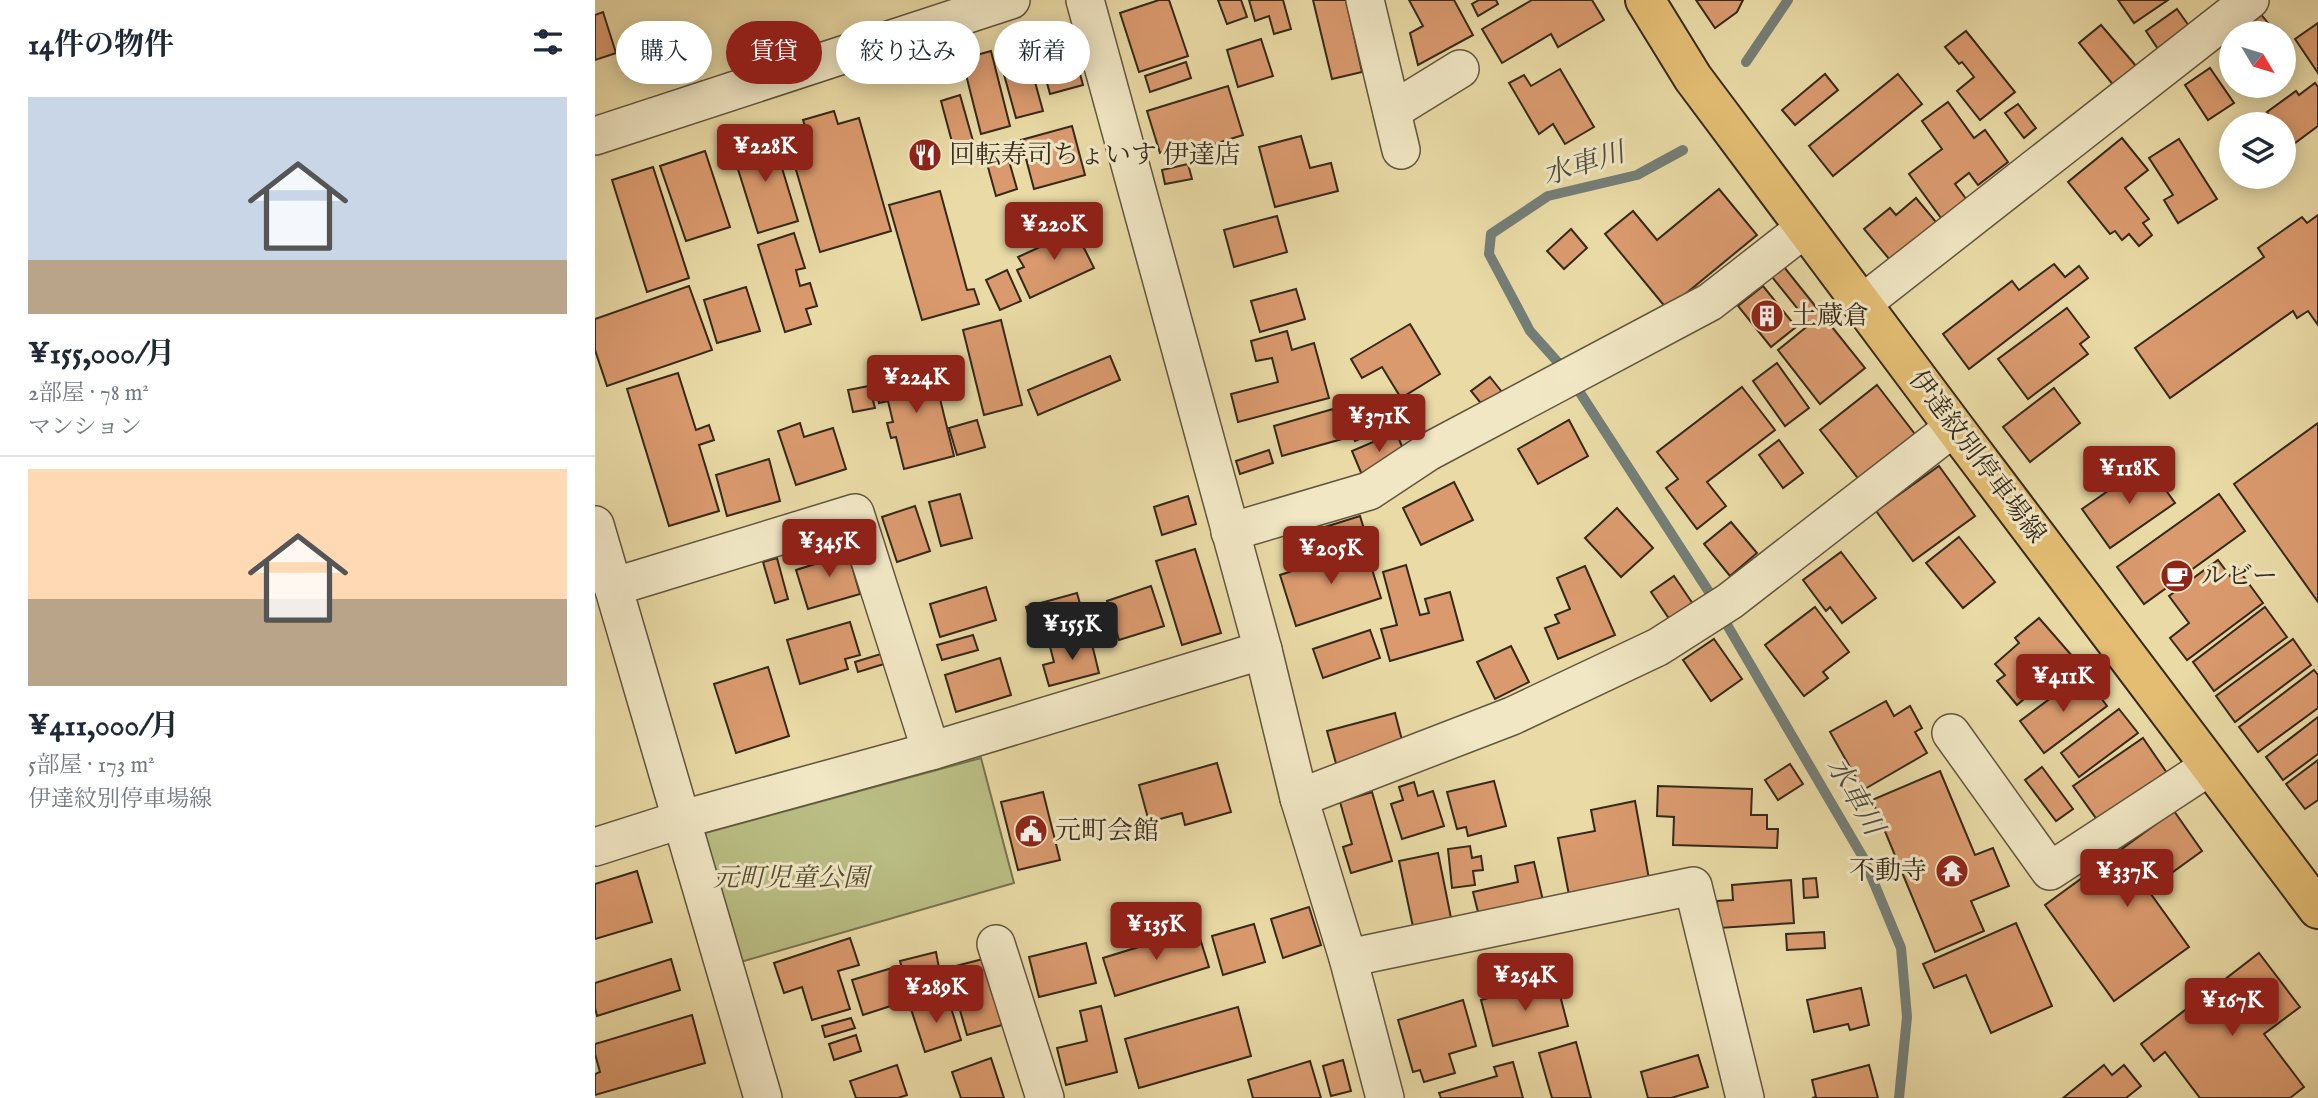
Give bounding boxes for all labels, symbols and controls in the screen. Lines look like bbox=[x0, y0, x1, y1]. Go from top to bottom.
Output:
chip: 購入 bbox=[616, 21, 712, 84]
chip: 賃貸 bbox=[726, 21, 822, 84]
chip: 絞り込み bbox=[836, 21, 980, 84]
chip: 新着 bbox=[994, 21, 1090, 84]
north arrow bbox=[2219, 21, 2296, 98]
map controls bbox=[2219, 21, 2296, 189]
icon: filters bbox=[529, 23, 567, 61]
text: 14件の物件 bbox=[28, 27, 174, 65]
button: layers bbox=[2219, 112, 2296, 189]
pin: ¥228K bbox=[716, 124, 814, 184]
text: ¥228K bbox=[733, 132, 797, 161]
water label: 水車川 bbox=[1539, 135, 1632, 194]
restaurant icon: 回転寿司ちょいす 伊達店 bbox=[906, 136, 944, 174]
place label: 回転寿司ちょいす 伊達店 bbox=[949, 139, 1241, 172]
icon: home bbox=[235, 143, 361, 269]
pin: ¥220K bbox=[1005, 202, 1103, 262]
text: ¥220K bbox=[1021, 210, 1087, 239]
building icon: 土蔵倉 bbox=[1748, 297, 1786, 335]
place label: 土蔵倉 bbox=[1791, 300, 1869, 333]
text: ¥155,000/月 bbox=[28, 336, 175, 374]
pin: ¥224K bbox=[867, 356, 965, 415]
text: ¥224K bbox=[883, 363, 949, 392]
street label: 伊達紋別停車場線 bbox=[1901, 364, 2053, 550]
text: 2部屋 · 78 m² bbox=[28, 379, 149, 408]
pin: ¥371K bbox=[1330, 394, 1428, 454]
text: ¥371K bbox=[1348, 402, 1410, 431]
text: マンション bbox=[28, 413, 142, 442]
pin: ¥118K bbox=[2080, 447, 2178, 506]
text: ¥118K bbox=[2099, 454, 2159, 483]
icon: home bbox=[235, 515, 361, 641]
pin: ¥345K bbox=[780, 520, 878, 579]
pin: ¥205K bbox=[1282, 526, 1380, 586]
text: ¥345K bbox=[798, 527, 860, 556]
text: ¥205K bbox=[1299, 534, 1363, 563]
cafe icon: ルビー bbox=[2158, 557, 2196, 595]
place label: ルビー bbox=[2201, 560, 2278, 593]
pin: ¥155K bbox=[1023, 602, 1121, 662]
text: ¥155K bbox=[1043, 610, 1101, 639]
pin: ¥411K bbox=[2014, 654, 2112, 714]
text: ¥411K bbox=[2032, 662, 2094, 691]
text: ¥411,000/月 bbox=[28, 708, 179, 746]
text: 5部屋 · 173 m² bbox=[28, 751, 155, 780]
water label: 水車川 bbox=[1818, 752, 1892, 845]
text: 伊達紋別停車場線 bbox=[28, 785, 212, 814]
public building icon: 元町会館 bbox=[1012, 812, 1050, 850]
place label: 元町会館 bbox=[1055, 815, 1159, 848]
pin: ¥337K bbox=[2078, 850, 2176, 909]
temple icon: 不動寺 bbox=[1933, 852, 1971, 890]
place label: 不動寺 bbox=[1849, 855, 1927, 888]
text: ¥337K bbox=[2096, 857, 2158, 886]
park label: 元町児童公園 bbox=[713, 862, 873, 895]
pin: ¥135K bbox=[1107, 902, 1205, 962]
text: ¥135K bbox=[1127, 910, 1185, 939]
pin: ¥254K bbox=[1476, 954, 1574, 1013]
text: ¥254K bbox=[1493, 961, 1557, 990]
pin: ¥289K bbox=[887, 965, 985, 1025]
text: ¥289K bbox=[904, 973, 968, 1002]
pin: ¥167K bbox=[2183, 978, 2281, 1038]
text: ¥167K bbox=[2201, 986, 2263, 1015]

